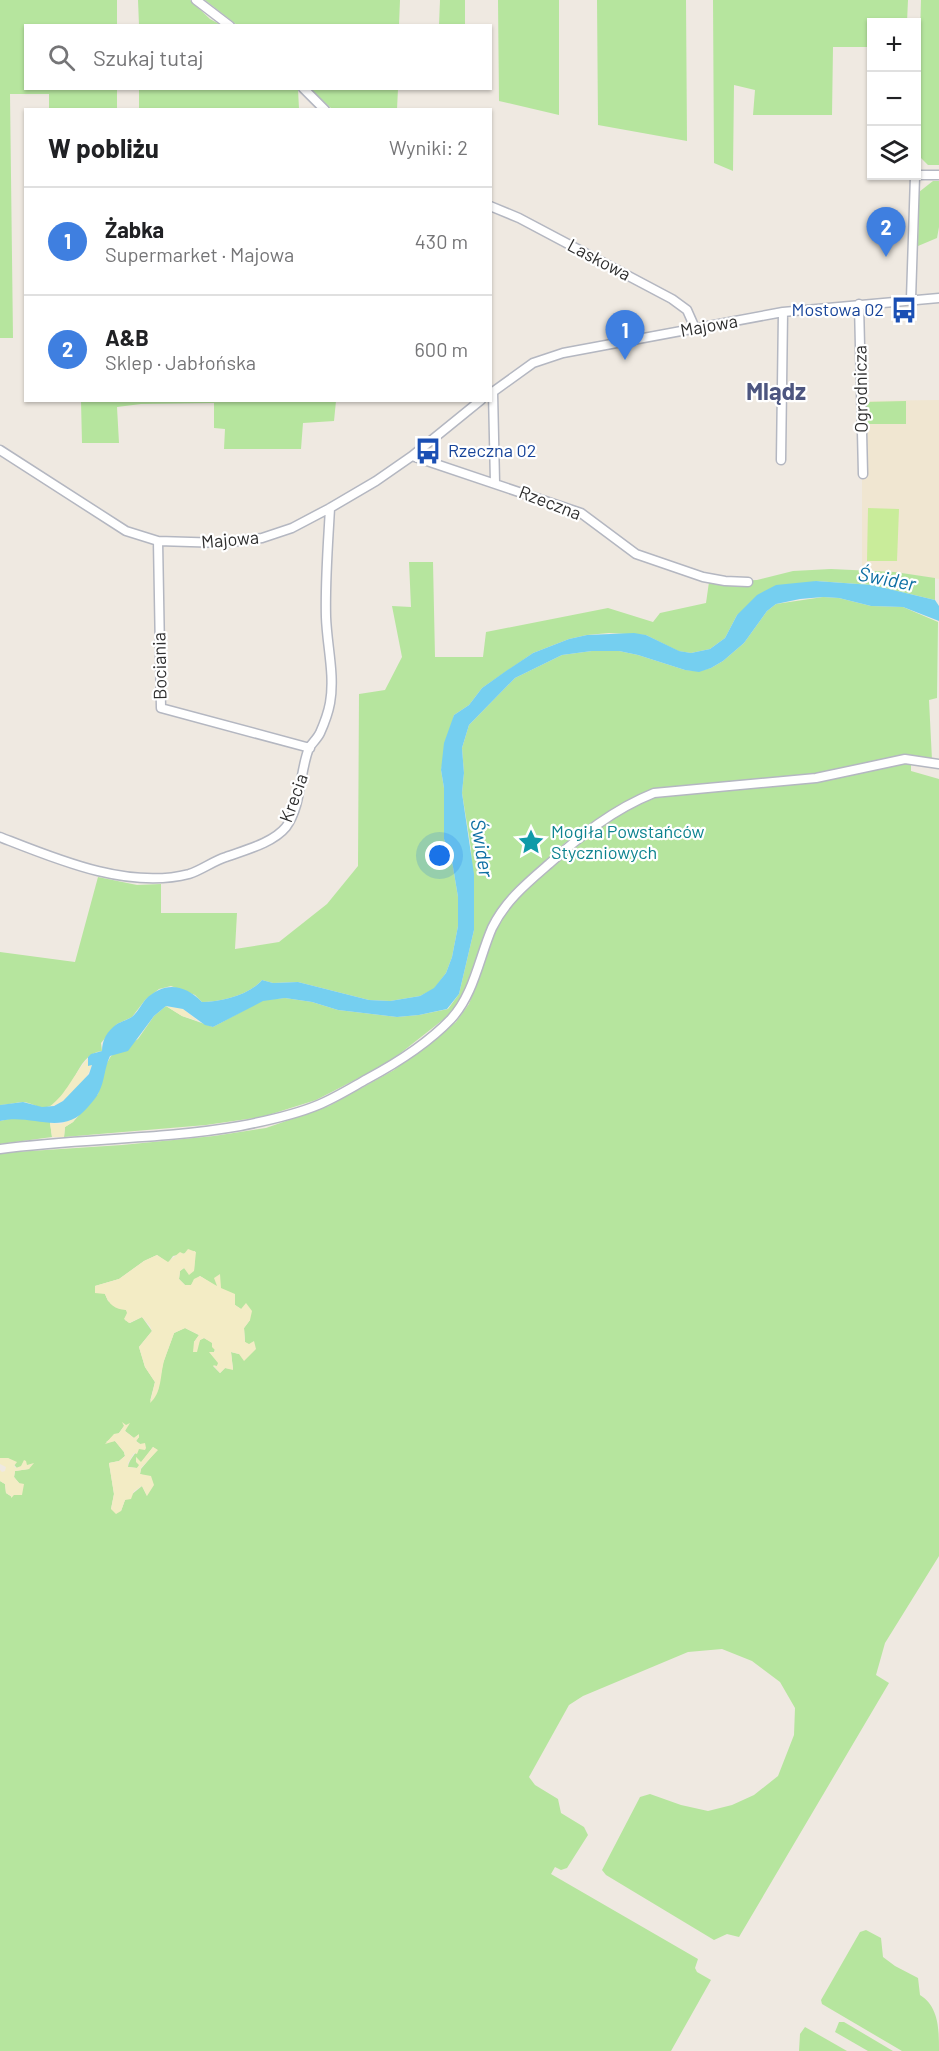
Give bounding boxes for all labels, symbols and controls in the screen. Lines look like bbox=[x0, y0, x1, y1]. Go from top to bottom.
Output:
map controls bbox=[867, 18, 921, 180]
button: + bbox=[867, 18, 921, 72]
search box bbox=[24, 24, 492, 90]
icon: search bbox=[45, 41, 78, 74]
text: Szukaj tutaj bbox=[93, 44, 204, 70]
button: − bbox=[867, 72, 921, 126]
button: layers bbox=[867, 126, 921, 180]
text: W pobliżu bbox=[48, 132, 159, 163]
text: Wyniki: 2 bbox=[389, 135, 468, 159]
pin: 2 bbox=[866, 208, 906, 257]
text: Żabka bbox=[105, 216, 164, 242]
text: 1 bbox=[64, 229, 71, 253]
text: 430 m bbox=[415, 229, 468, 253]
street label: Laskowa bbox=[564, 233, 635, 285]
text: Supermarket · Majowa bbox=[105, 242, 294, 266]
bus stop icon: Mostowa 02 bbox=[889, 295, 919, 325]
place label: Mostowa 02 bbox=[792, 298, 884, 320]
street label: Majowa bbox=[678, 309, 739, 341]
pin: 1 bbox=[606, 310, 644, 360]
text: A&B bbox=[105, 324, 149, 350]
text: 2 bbox=[62, 337, 73, 361]
text: 600 m bbox=[415, 337, 468, 361]
street label: Ogrodnicza bbox=[848, 345, 872, 433]
text: Sklep · Jabłońska bbox=[105, 350, 256, 374]
district label: Mlądz bbox=[746, 376, 806, 405]
bus stop icon: Rzeczna 02 bbox=[413, 436, 443, 466]
place label: Rzeczna 02 bbox=[448, 439, 536, 461]
street label: Rzeczna bbox=[516, 480, 585, 524]
street label: Majowa bbox=[200, 526, 260, 552]
water label: Świder bbox=[856, 561, 919, 596]
street label: Bociania bbox=[147, 632, 171, 700]
street label: Krecia bbox=[274, 770, 312, 825]
water label: Świder bbox=[467, 817, 500, 879]
place label: Mogiła Powstańców Styczniowych bbox=[551, 820, 705, 863]
place icon: Mogiła Powstańców Styczniowych bbox=[516, 827, 546, 857]
your location bbox=[425, 841, 454, 870]

